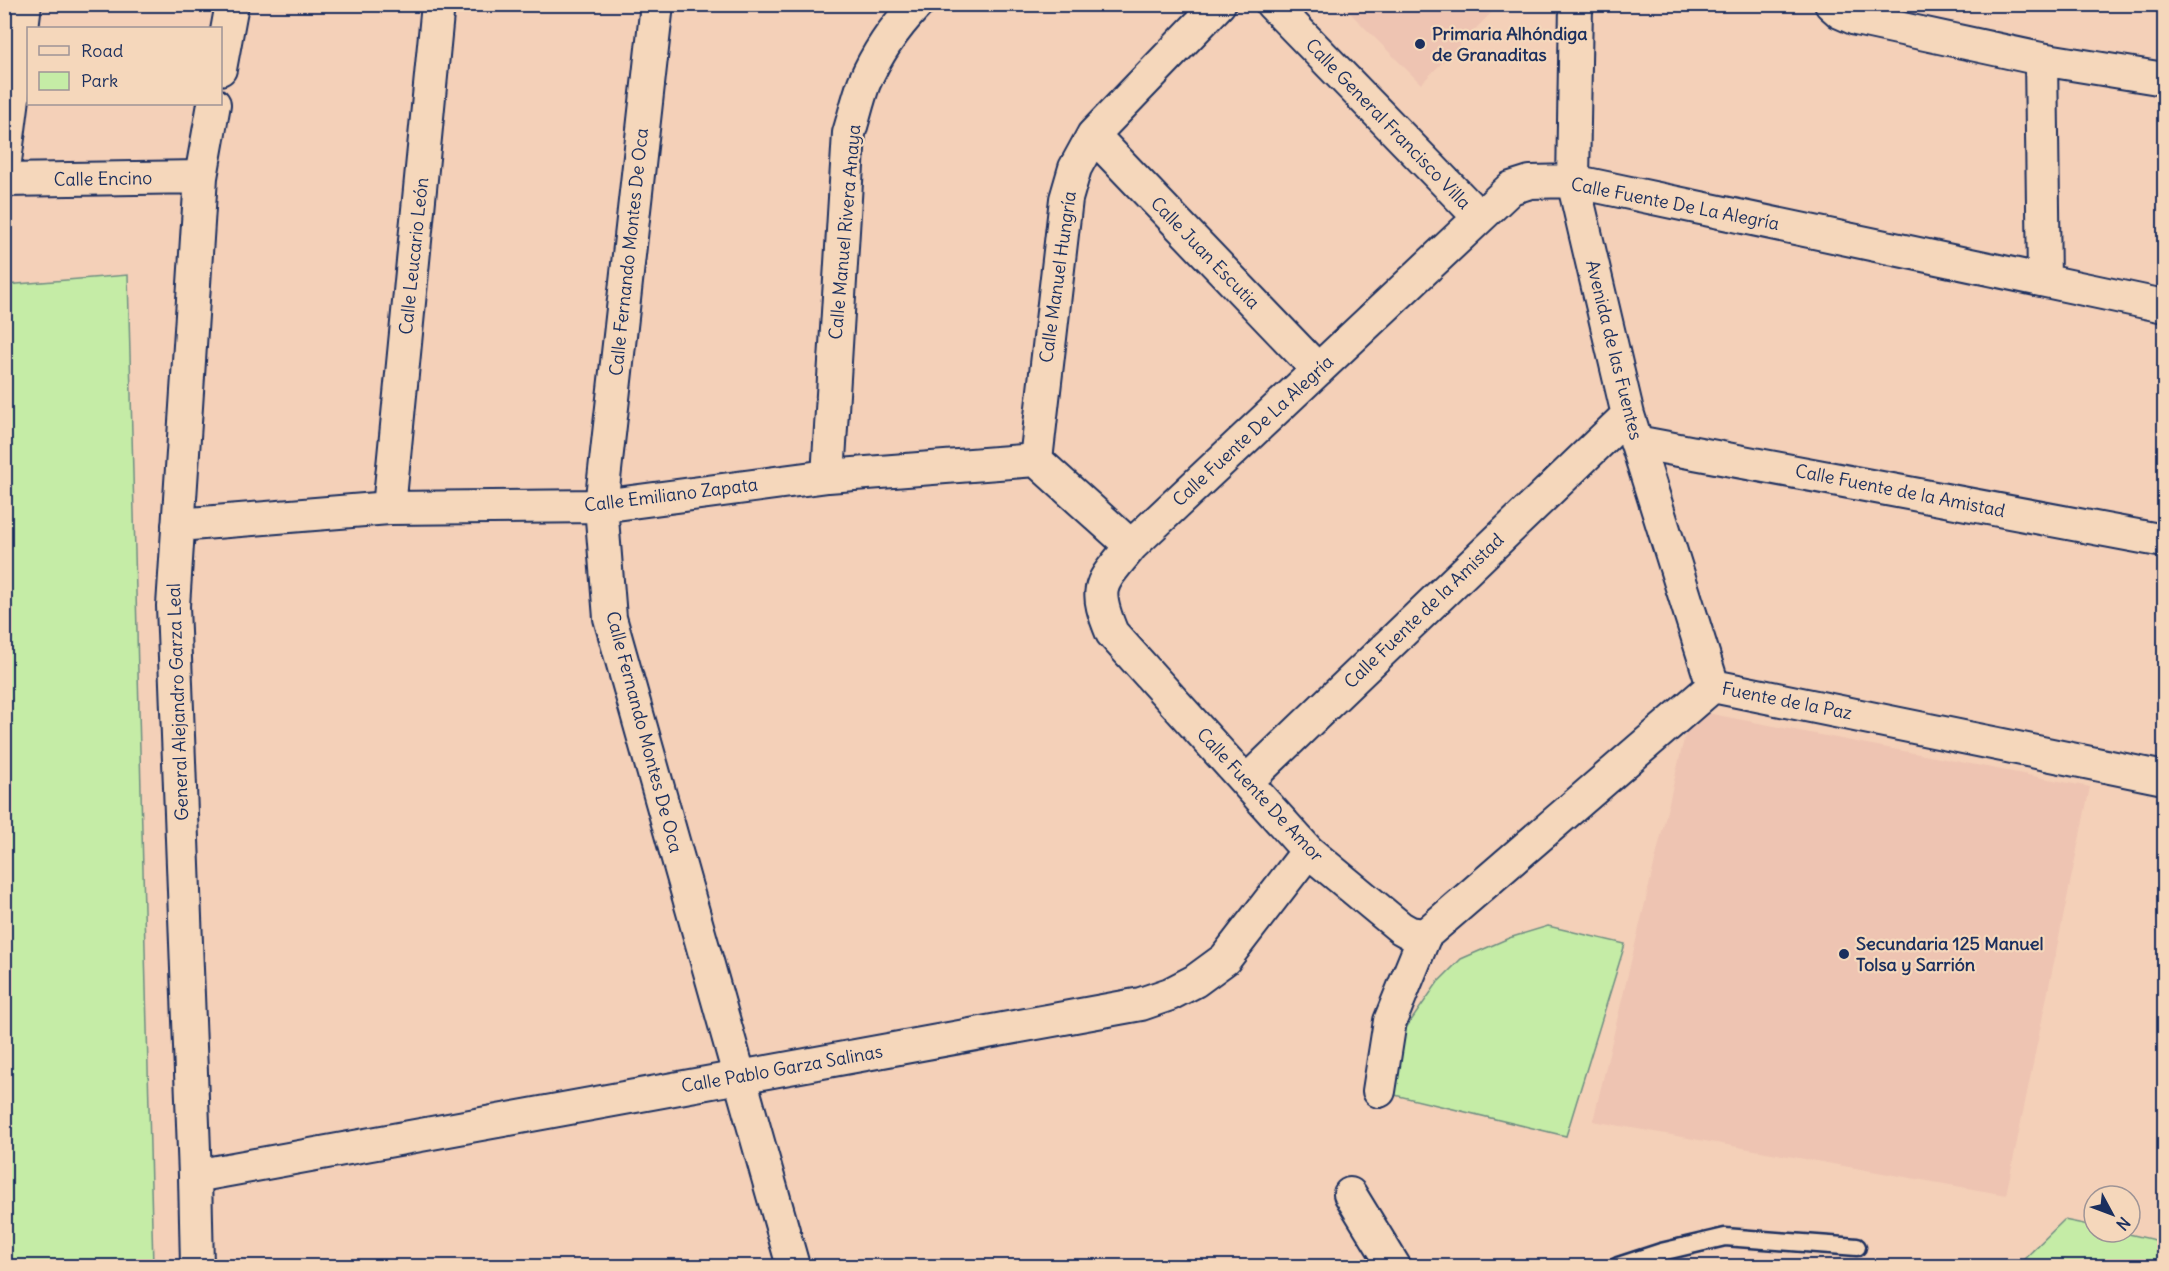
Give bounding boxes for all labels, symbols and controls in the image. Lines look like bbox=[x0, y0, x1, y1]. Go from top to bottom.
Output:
place label: Primaria Alhóndiga de Granaditas bbox=[1432, 22, 1588, 66]
legend bbox=[27, 27, 222, 105]
street label: Calle General Francisco Villa bbox=[1301, 34, 1476, 214]
marker: Primaria Alhóndiga de Granaditas bbox=[1413, 37, 1427, 51]
text: Road bbox=[81, 39, 124, 62]
text: Park bbox=[81, 69, 118, 92]
street label: Calle Manuel Rivera Anaya bbox=[824, 123, 865, 340]
street label: Calle Fernando Montes De Oca bbox=[604, 127, 653, 377]
street label: Calle Encino bbox=[53, 166, 153, 191]
street label: Calle Fuente De La Alegría bbox=[1569, 172, 1781, 235]
street label: Calle Leucario León bbox=[394, 176, 433, 336]
street label: Calle Manuel Hungría bbox=[1034, 190, 1081, 364]
street label: Calle Juan Escutia bbox=[1146, 192, 1265, 314]
street label: Avenida de las Fuentes bbox=[1581, 258, 1648, 442]
street label: Calle Fuente De La Alegría bbox=[1167, 350, 1338, 511]
street label: Calle Fuente de la Amistad bbox=[1793, 459, 2007, 522]
street label: Calle Emiliano Zapata bbox=[583, 472, 759, 517]
street label: Calle Fuente de la Amistad bbox=[1339, 528, 1509, 693]
street label: General Alejandro Garza Leal bbox=[162, 583, 193, 821]
street label: Calle Fernando Montes De Oca bbox=[601, 609, 688, 855]
street label: Fuente de la Paz bbox=[1720, 677, 1855, 724]
street label: Calle Fuente De Amor bbox=[1192, 723, 1329, 867]
place label: Secundaria 125 Manuel Tolsa y Sarrión bbox=[1856, 932, 2044, 976]
marker: Secundaria 125 Manuel Tolsa y Sarrión bbox=[1837, 947, 1851, 961]
street label: Calle Pablo Garza Salinas bbox=[679, 1039, 884, 1098]
north arrow bbox=[2082, 1184, 2142, 1244]
text: N bbox=[2112, 1213, 2134, 1235]

